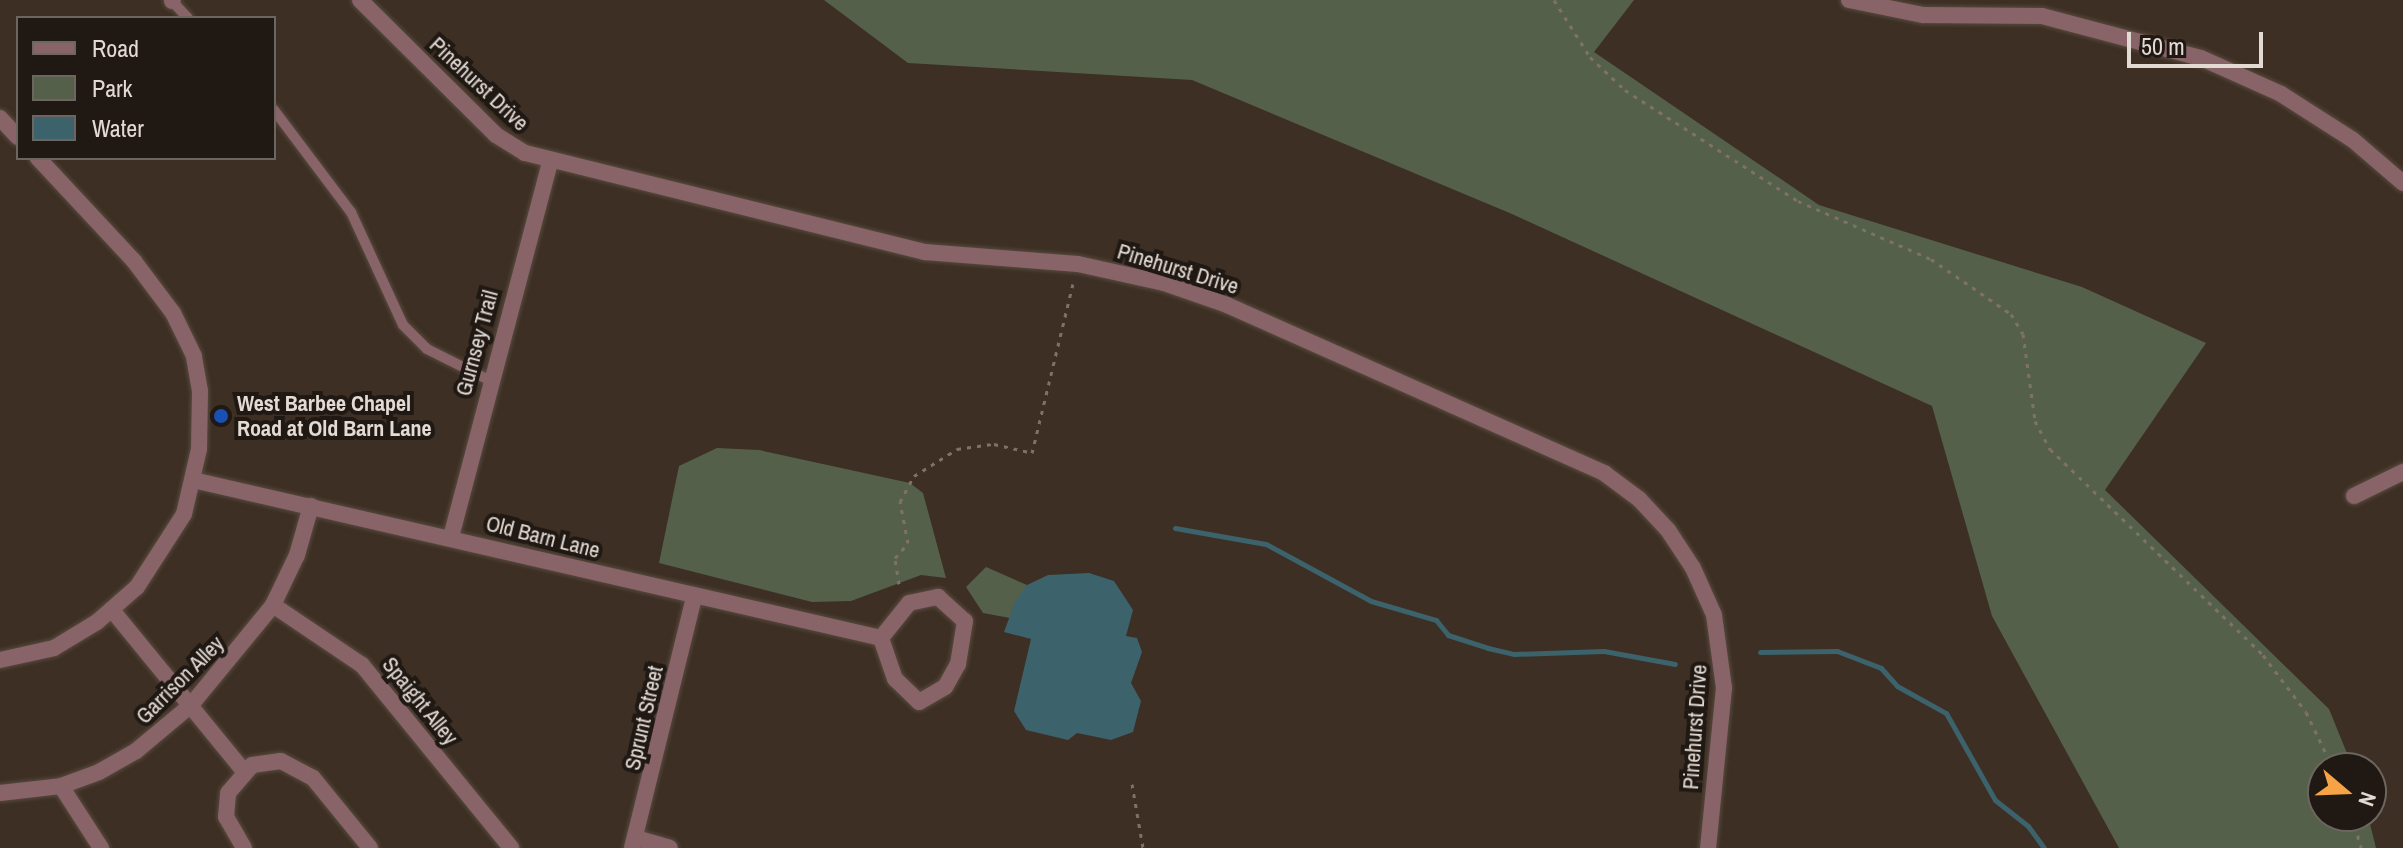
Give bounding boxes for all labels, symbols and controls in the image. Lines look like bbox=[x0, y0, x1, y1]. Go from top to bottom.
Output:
legend bbox=[16, 16, 276, 160]
scale bar bbox=[2131, 16, 2267, 66]
text: 50 m bbox=[2141, 30, 2185, 62]
text: Road bbox=[92, 32, 139, 64]
street label: Pinehurst Drive bbox=[424, 32, 534, 136]
text: Park bbox=[92, 72, 132, 104]
text: Water bbox=[92, 112, 144, 144]
street label: Pinehurst Drive bbox=[1114, 238, 1242, 300]
street label: Gurnsey Trail bbox=[450, 287, 504, 399]
place label: West Barbee Chapel Road at Old Barn Lane bbox=[237, 390, 431, 442]
marker: West Barbee Chapel Road at Old Barn Lane bbox=[212, 407, 230, 425]
street label: Old Barn Lane bbox=[483, 510, 603, 564]
street label: Garrison Alley bbox=[130, 630, 230, 730]
street label: Spaight Alley bbox=[376, 651, 464, 751]
street label: Sprunt Street bbox=[619, 663, 669, 773]
street label: Pinehurst Drive bbox=[1677, 664, 1713, 790]
north arrow bbox=[2307, 752, 2387, 832]
text: N bbox=[2351, 788, 2384, 810]

